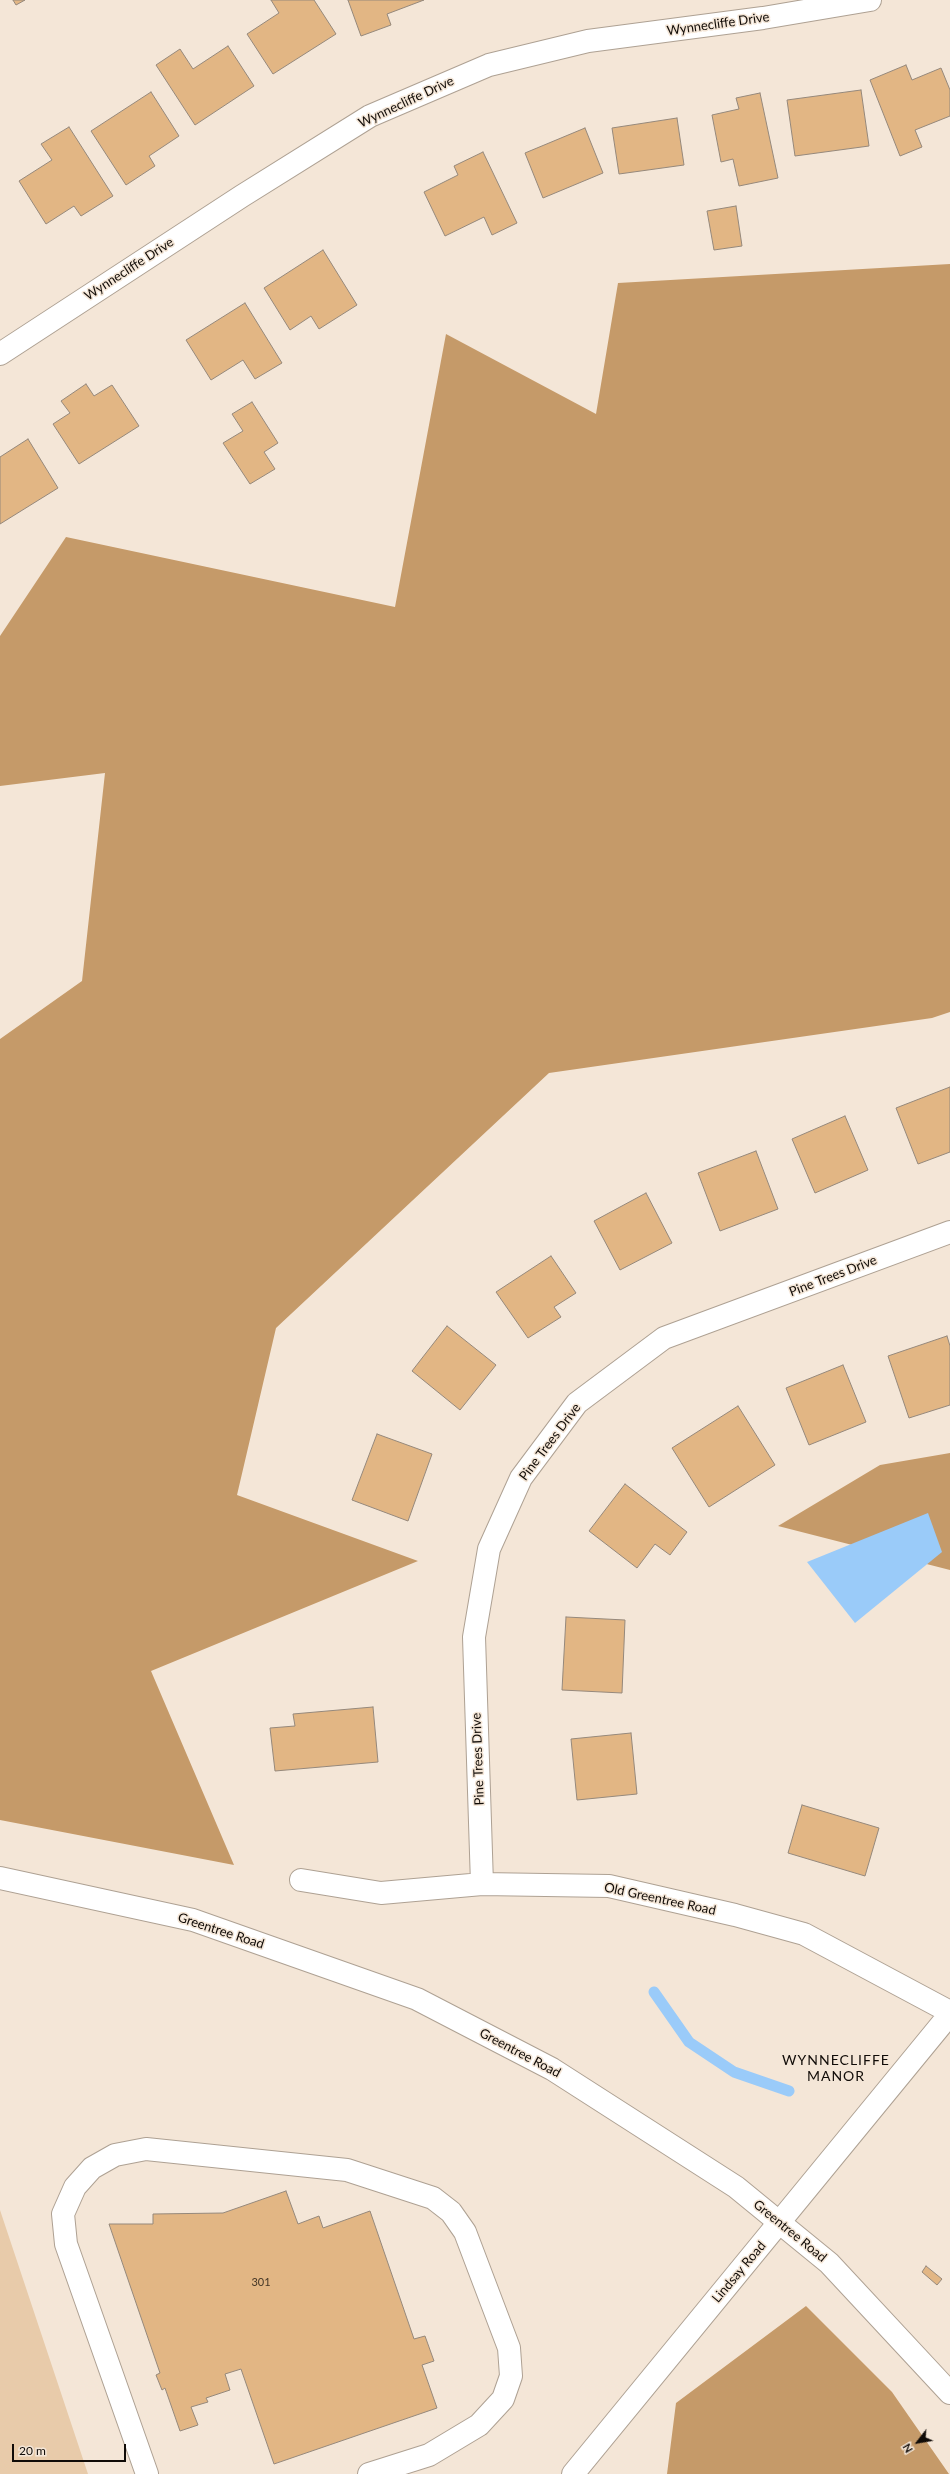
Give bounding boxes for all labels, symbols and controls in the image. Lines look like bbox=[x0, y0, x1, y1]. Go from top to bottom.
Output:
street label: Wynnecliffe Drive bbox=[666, 9, 770, 39]
street label: Wynnecliffe Drive bbox=[356, 73, 456, 131]
street label: Wynnecliffe Drive bbox=[81, 234, 177, 304]
street label: Pine Trees Drive bbox=[787, 1252, 879, 1300]
street label: Pine Trees Drive bbox=[516, 1400, 584, 1484]
street label: Pine Trees Drive bbox=[469, 1712, 487, 1806]
street label: Old Greentree Road bbox=[603, 1880, 717, 1918]
street label: Greentree Road bbox=[176, 1910, 266, 1952]
street label: Greentree Road bbox=[477, 2025, 563, 2081]
district label: WYNNECLIFFE MANOR bbox=[782, 2052, 890, 2084]
street label: Greentree Road bbox=[750, 2197, 830, 2265]
street label: Lindsay Road bbox=[709, 2238, 769, 2306]
house number: 301 bbox=[251, 2275, 271, 2289]
north arrow bbox=[898, 2422, 938, 2462]
scale bar bbox=[14, 2436, 128, 2462]
text: N bbox=[900, 2441, 915, 2455]
text: 20 m bbox=[19, 2443, 46, 2458]

